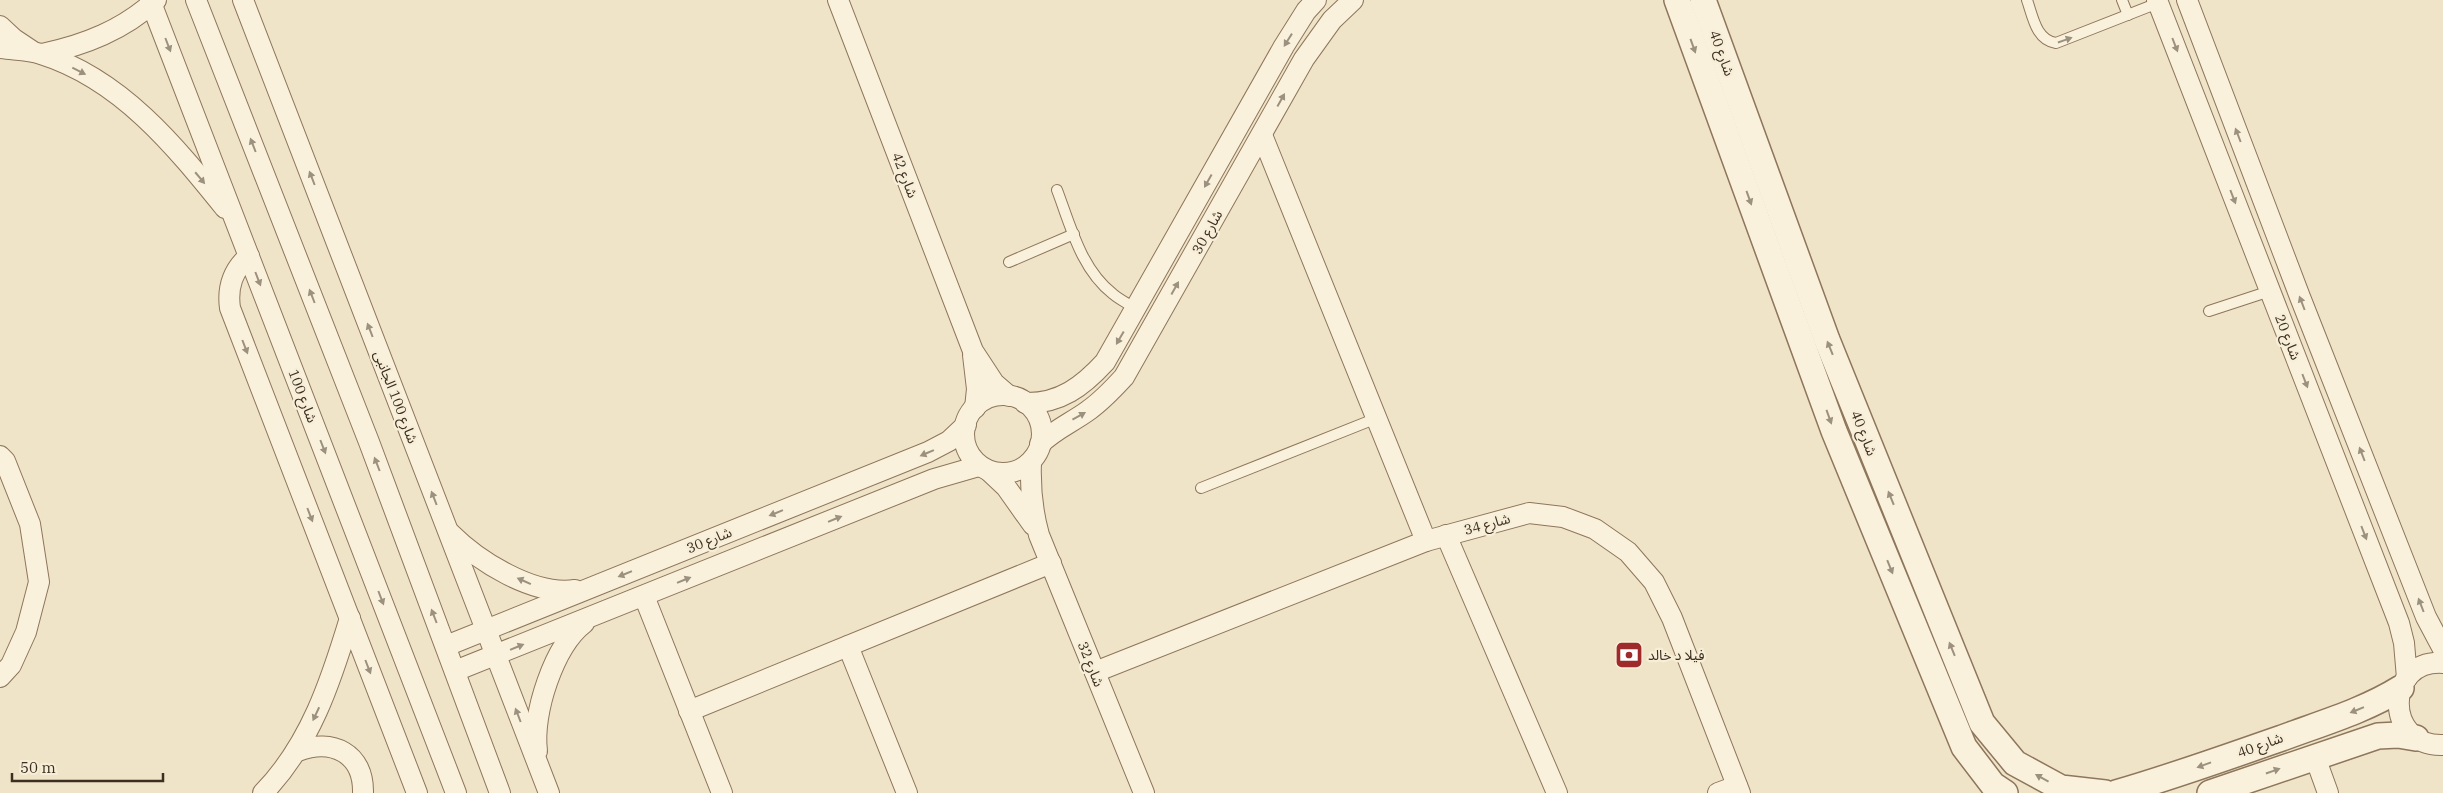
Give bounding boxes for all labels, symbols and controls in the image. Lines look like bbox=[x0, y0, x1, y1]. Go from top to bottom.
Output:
street label: شارع 40 bbox=[1704, 28, 1739, 79]
one-way arrow bbox=[1284, 33, 1293, 46]
one-way arrow bbox=[2058, 36, 2073, 43]
one-way arrow bbox=[165, 38, 172, 53]
one-way arrow bbox=[2171, 38, 2179, 53]
one-way arrow bbox=[1689, 39, 1697, 54]
one-way arrow bbox=[72, 67, 87, 75]
one-way arrow bbox=[1277, 93, 1285, 108]
one-way arrow bbox=[2234, 127, 2242, 142]
one-way arrow bbox=[249, 137, 257, 152]
street label: شارع 42 bbox=[886, 150, 922, 201]
one-way arrow bbox=[308, 171, 315, 186]
one-way arrow bbox=[194, 172, 205, 184]
one-way arrow bbox=[1204, 174, 1212, 188]
one-way arrow bbox=[2229, 190, 2237, 205]
one-way arrow bbox=[1746, 191, 1753, 206]
street label: شارع 30 bbox=[1188, 207, 1228, 258]
one-way arrow bbox=[255, 271, 262, 286]
one-way arrow bbox=[1171, 281, 1180, 294]
one-way arrow bbox=[308, 288, 316, 303]
one-way arrow bbox=[2298, 295, 2306, 310]
street label: شارع 20 bbox=[2269, 312, 2305, 363]
one-way arrow bbox=[366, 322, 374, 337]
one-way arrow bbox=[1115, 331, 1124, 344]
one-way arrow bbox=[241, 340, 249, 355]
one-way arrow bbox=[1825, 340, 1833, 355]
street label: شارع 100 الجانبى bbox=[368, 348, 422, 447]
street label: شارع 100 bbox=[283, 367, 321, 426]
one-way arrow bbox=[2301, 374, 2309, 389]
street label: شارع 40 bbox=[1845, 408, 1881, 459]
one-way arrow bbox=[1826, 409, 1833, 424]
one-way arrow bbox=[1072, 412, 1087, 420]
one-way arrow bbox=[320, 439, 327, 454]
one-way arrow bbox=[2357, 447, 2365, 461]
one-way arrow bbox=[920, 449, 934, 457]
one-way arrow bbox=[373, 456, 381, 471]
one-way arrow bbox=[430, 491, 438, 505]
one-way arrow bbox=[1886, 491, 1894, 505]
one-way arrow bbox=[306, 508, 314, 523]
one-way arrow bbox=[768, 509, 783, 517]
street label: شارع 34 bbox=[1462, 509, 1513, 541]
one-way arrow bbox=[827, 515, 842, 522]
street label: شارع 30 bbox=[684, 523, 735, 559]
one-way arrow bbox=[2360, 525, 2368, 540]
one-way arrow bbox=[1887, 560, 1895, 574]
one-way arrow bbox=[618, 570, 632, 578]
one-way arrow bbox=[677, 575, 691, 583]
one-way arrow bbox=[517, 576, 532, 585]
one-way arrow bbox=[377, 591, 385, 606]
one-way arrow bbox=[2417, 598, 2424, 613]
one-way arrow bbox=[430, 609, 438, 623]
street label: شارع 32 bbox=[1072, 639, 1108, 690]
bank icon: فيلا د خالد bbox=[1614, 640, 1644, 670]
one-way arrow bbox=[510, 642, 524, 650]
one-way arrow bbox=[1947, 642, 1955, 656]
place label: فيلا د خالد bbox=[1648, 646, 1704, 664]
one-way arrow bbox=[364, 660, 372, 675]
one-way arrow bbox=[311, 707, 319, 721]
one-way arrow bbox=[2350, 707, 2364, 715]
one-way arrow bbox=[514, 708, 522, 722]
street label: شارع 40 bbox=[2235, 728, 2286, 763]
scale bar bbox=[12, 750, 164, 782]
text: 50 m bbox=[20, 758, 56, 777]
one-way arrow bbox=[2197, 762, 2212, 769]
one-way arrow bbox=[2265, 767, 2280, 774]
one-way arrow bbox=[2035, 773, 2048, 782]

